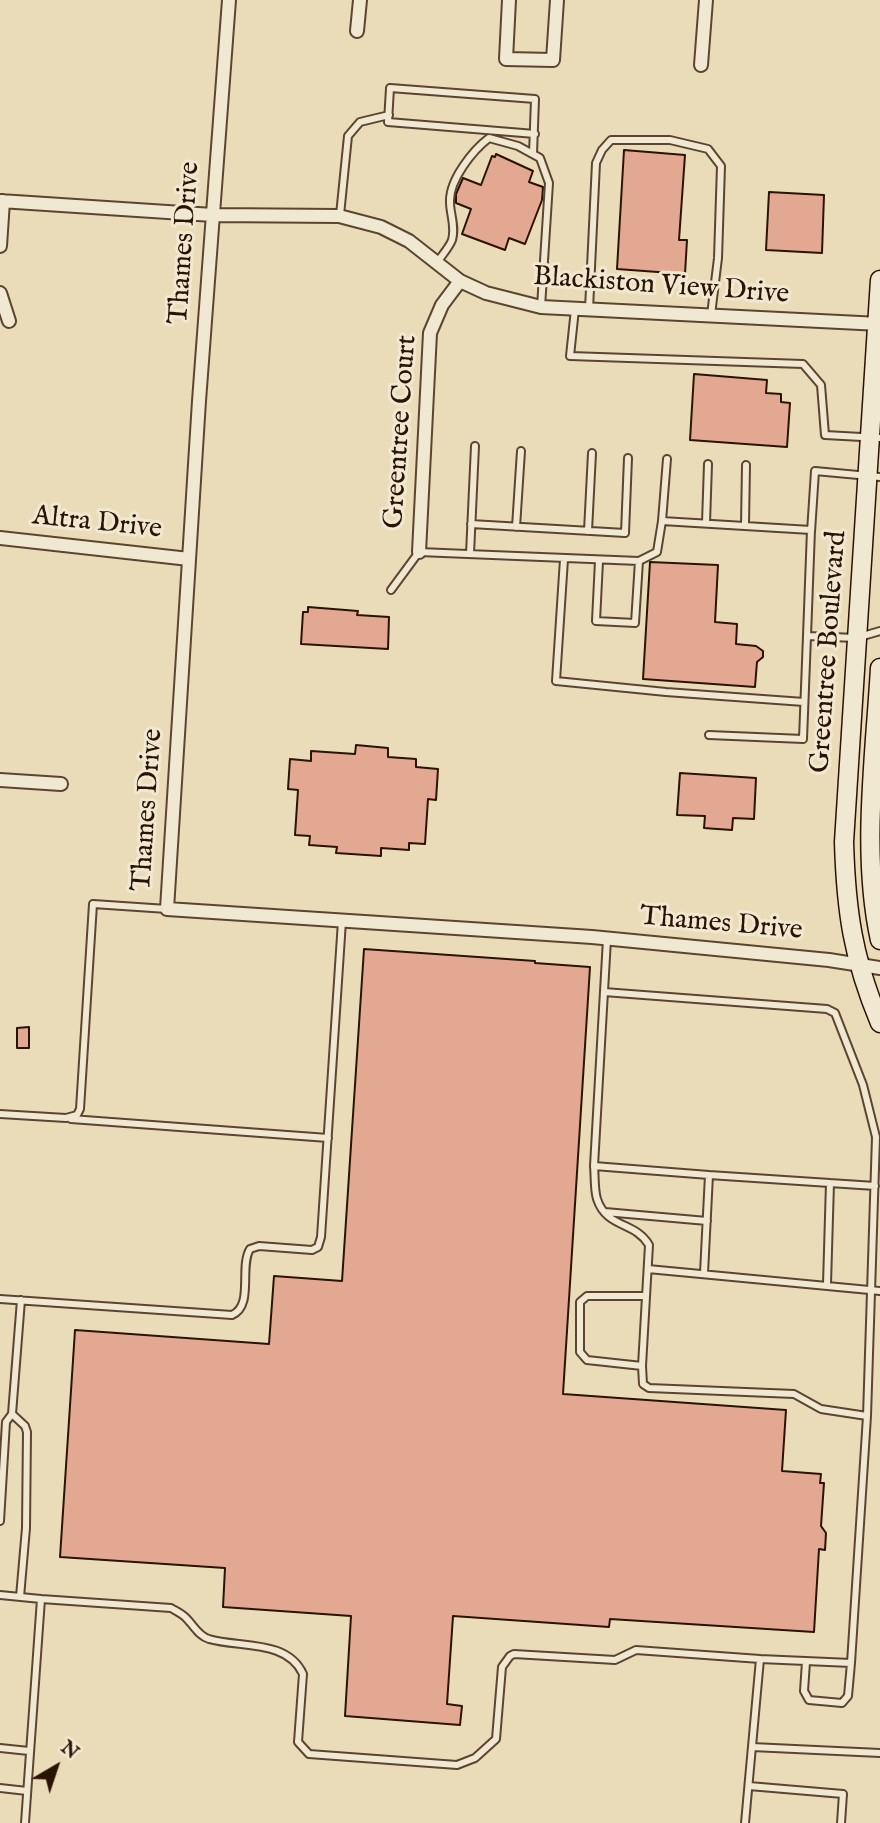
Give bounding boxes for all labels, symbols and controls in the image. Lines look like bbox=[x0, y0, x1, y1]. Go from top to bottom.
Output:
street label: Thames Drive bbox=[164, 160, 208, 326]
street label: Blackiston View Drive bbox=[532, 261, 790, 313]
street label: Greentree Court bbox=[378, 334, 426, 530]
street label: Altra Drive bbox=[31, 501, 163, 547]
street label: Greentree Boulevard bbox=[805, 530, 855, 774]
street label: Thames Drive bbox=[127, 727, 171, 893]
street label: Thames Drive bbox=[638, 901, 804, 949]
north arrow bbox=[21, 1732, 91, 1802]
text: N bbox=[55, 1736, 83, 1765]

